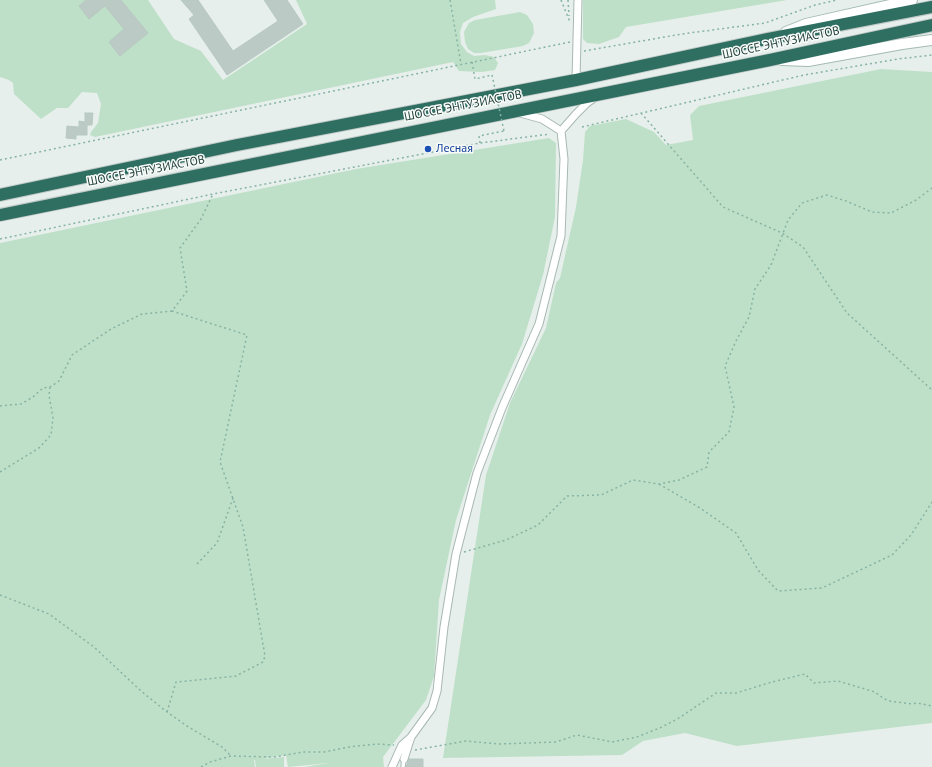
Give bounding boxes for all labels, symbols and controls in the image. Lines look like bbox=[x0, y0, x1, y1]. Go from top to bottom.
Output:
street label: ШОССЕ ЭНТУЗИАСТОВ bbox=[721, 24, 841, 62]
street label: ШОССЕ ЭНТУЗИАСТОВ bbox=[403, 88, 523, 124]
place label: Лесная bbox=[436, 142, 473, 156]
marker: Лесная bbox=[423, 144, 433, 154]
street label: ШОССЕ ЭНТУЗИАСТОВ bbox=[86, 153, 206, 189]

